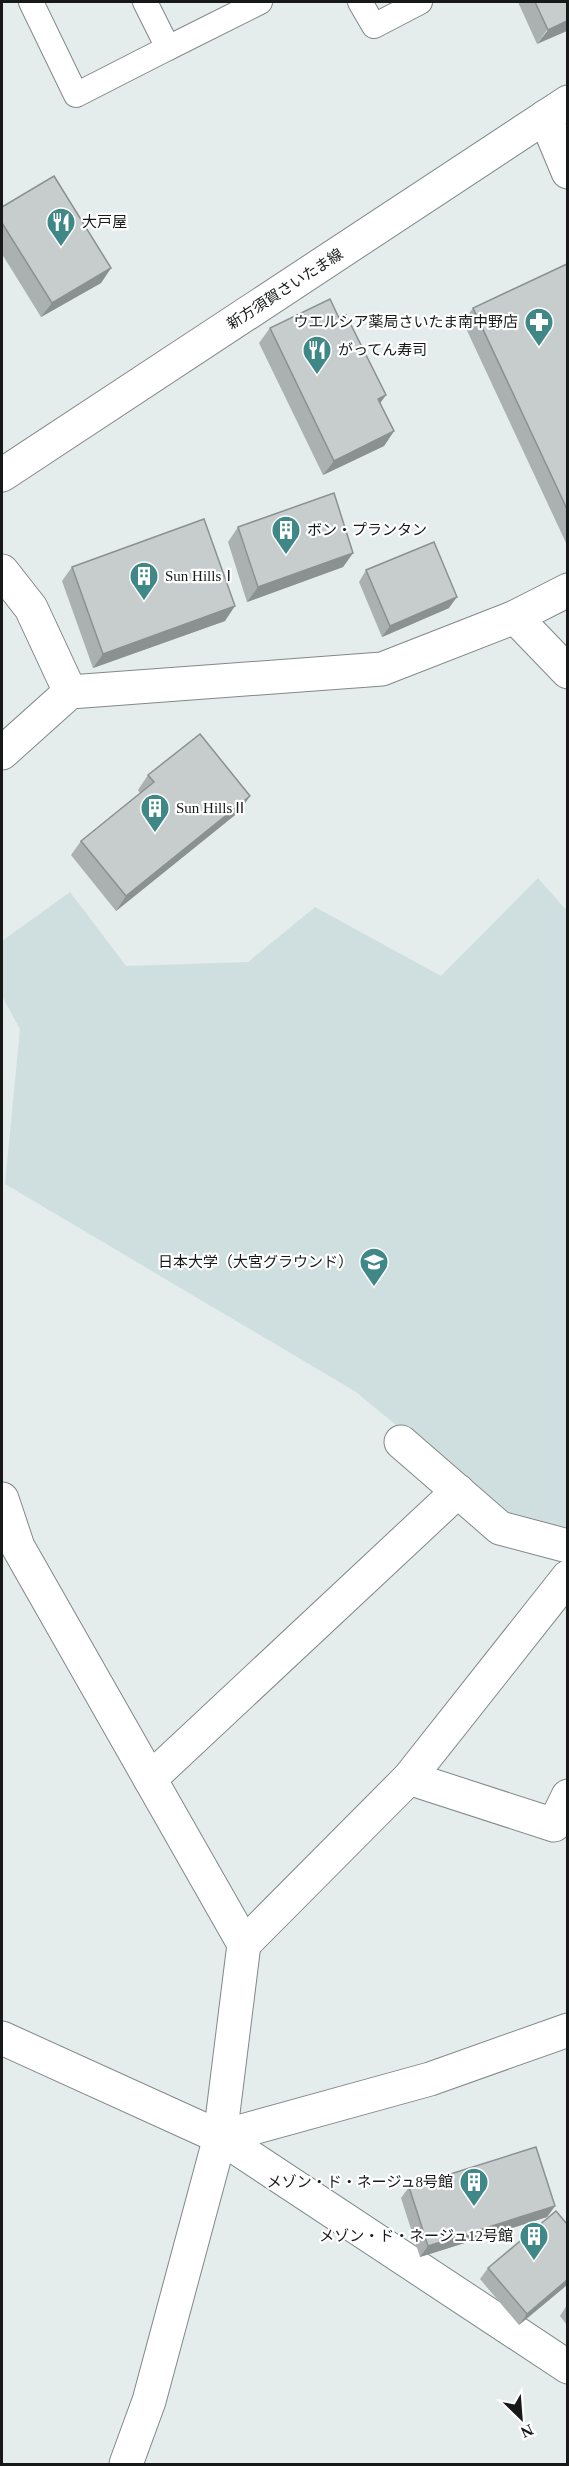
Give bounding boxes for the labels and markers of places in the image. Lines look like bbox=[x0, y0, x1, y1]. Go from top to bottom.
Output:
restaurant icon: 大戸屋 bbox=[45, 206, 77, 248]
place label: 大戸屋 bbox=[82, 214, 127, 230]
pharmacy icon: ウエルシア薬局さいたま南中野店 bbox=[523, 306, 555, 348]
place label: ウエルシア薬局さいたま南中野店 bbox=[293, 314, 518, 330]
restaurant icon: がってん寿司 bbox=[301, 334, 333, 376]
place label: がってん寿司 bbox=[338, 342, 427, 358]
building icon: ボン・プランタン bbox=[270, 514, 302, 556]
place label: ボン・プランタン bbox=[307, 522, 427, 538]
building icon: Sun HillsⅠ bbox=[128, 560, 160, 602]
place label: Sun HillsⅠ bbox=[165, 568, 236, 584]
building icon: Sun HillsⅡ bbox=[139, 792, 171, 834]
place label: Sun HillsⅡ bbox=[176, 800, 247, 816]
school or university icon: 日本大学（大宮グラウンド） bbox=[358, 1246, 390, 1288]
place label: 日本大学（大宮グラウンド） bbox=[158, 1254, 353, 1270]
building icon: メゾン・ド・ネージュ8号館 bbox=[458, 2166, 490, 2208]
place label: メゾン・ド・ネージュ8号館 bbox=[267, 2174, 453, 2190]
building icon: メゾン・ド・ネージュ12号館 bbox=[518, 2220, 550, 2262]
place label: メゾン・ド・ネージュ12号館 bbox=[319, 2228, 513, 2244]

